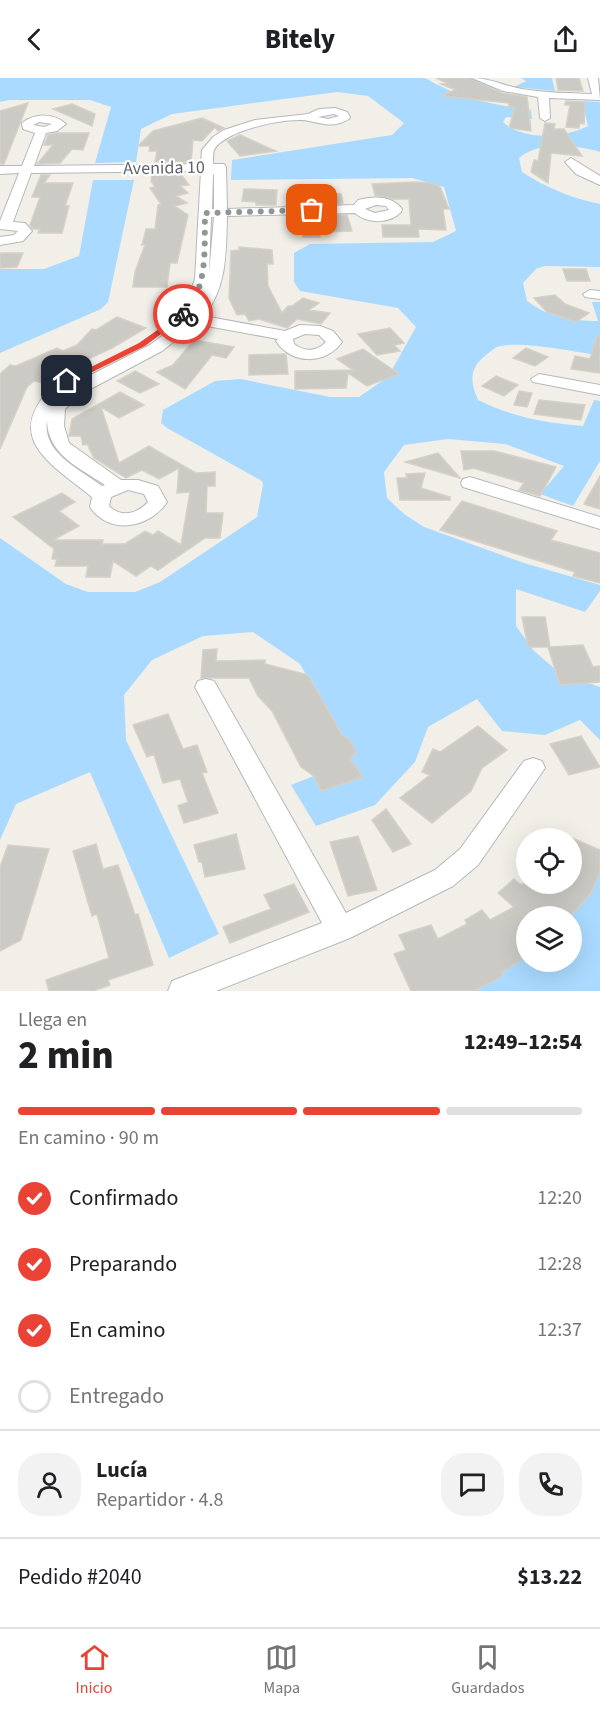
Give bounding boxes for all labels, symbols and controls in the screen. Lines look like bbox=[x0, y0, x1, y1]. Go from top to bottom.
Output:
text: Bitely bbox=[265, 20, 335, 59]
icon: back bbox=[18, 23, 51, 56]
icon: share bbox=[549, 23, 582, 56]
street label: Avenida 10 bbox=[123, 155, 205, 181]
pin bbox=[286, 184, 337, 235]
icon: bag bbox=[295, 193, 328, 226]
courier bbox=[153, 284, 213, 344]
icon: bike bbox=[167, 298, 200, 331]
pin bbox=[41, 355, 92, 406]
icon: home bbox=[50, 364, 83, 397]
map controls bbox=[516, 828, 582, 972]
button: locate bbox=[516, 828, 582, 894]
button: layers bbox=[516, 906, 582, 972]
text: Llega en bbox=[18, 1006, 87, 1034]
text: 12:49–12:54 bbox=[464, 1026, 582, 1058]
text: 2 min bbox=[18, 1028, 114, 1084]
text: En camino · 90 m bbox=[18, 1124, 159, 1152]
icon: check bbox=[18, 1182, 51, 1215]
text: Confirmado bbox=[69, 1182, 178, 1214]
text: 12:20 bbox=[537, 1184, 582, 1212]
icon: check bbox=[18, 1248, 51, 1281]
text: Preparando bbox=[69, 1248, 177, 1280]
text: 12:28 bbox=[537, 1250, 582, 1278]
icon: check bbox=[18, 1314, 51, 1347]
text: En camino bbox=[69, 1314, 166, 1346]
text: 12:37 bbox=[537, 1316, 582, 1344]
text: Entregado bbox=[69, 1380, 164, 1412]
button: person bbox=[18, 1453, 81, 1516]
button: chat bbox=[441, 1453, 504, 1516]
button: phone bbox=[519, 1453, 582, 1516]
text: Lucía bbox=[96, 1454, 148, 1486]
text: Repartidor · 4.8 bbox=[96, 1486, 223, 1514]
text: Pedido #2040 bbox=[18, 1561, 142, 1593]
text: $13.22 bbox=[517, 1561, 582, 1593]
tab: Inicio bbox=[76, 1641, 112, 1699]
tab: Mapa bbox=[264, 1641, 300, 1699]
tab: Guardados bbox=[451, 1641, 524, 1699]

